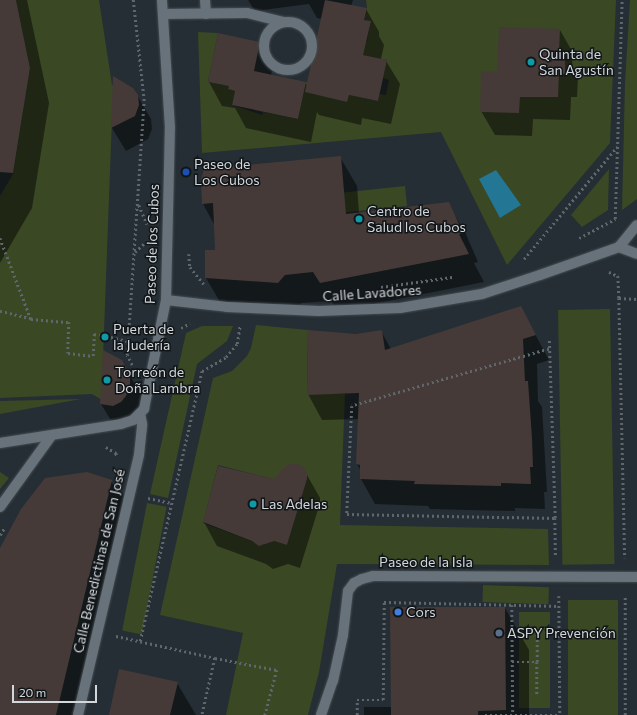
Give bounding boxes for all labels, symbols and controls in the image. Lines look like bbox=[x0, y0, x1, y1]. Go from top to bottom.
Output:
place label: Quinta de San Agustín bbox=[539, 46, 614, 78]
marker: Quinta de San Agustín bbox=[526, 57, 536, 67]
place label: Paseo de Los Cubos bbox=[194, 156, 260, 188]
marker: Paseo de Los Cubos bbox=[181, 167, 191, 177]
street label: Paseo de los Cubos bbox=[142, 184, 162, 304]
place label: Centro de Salud los Cubos bbox=[367, 203, 466, 236]
marker: Centro de Salud los Cubos bbox=[354, 214, 364, 224]
street label: Calle Lavadores bbox=[322, 281, 422, 305]
place label: Puerta de la Judería bbox=[113, 321, 174, 354]
marker: Puerta de la Judería bbox=[100, 332, 110, 342]
place label: Torreón de Doña Lambra bbox=[115, 364, 200, 396]
marker: Torreón de Doña Lambra bbox=[102, 375, 112, 385]
street label: Calle Benedictinas de San José bbox=[70, 467, 128, 655]
place label: Las Adelas bbox=[261, 496, 327, 512]
marker: Las Adelas bbox=[248, 499, 258, 509]
street label: Paseo de la Isla bbox=[379, 554, 473, 570]
place label: Cors bbox=[406, 604, 436, 620]
marker: Cors bbox=[393, 607, 403, 617]
place label: ASPY Prevención bbox=[507, 625, 616, 641]
marker: ASPY Prevención bbox=[494, 628, 504, 638]
scale bar bbox=[14, 677, 99, 703]
text: 20 m bbox=[19, 685, 46, 699]

